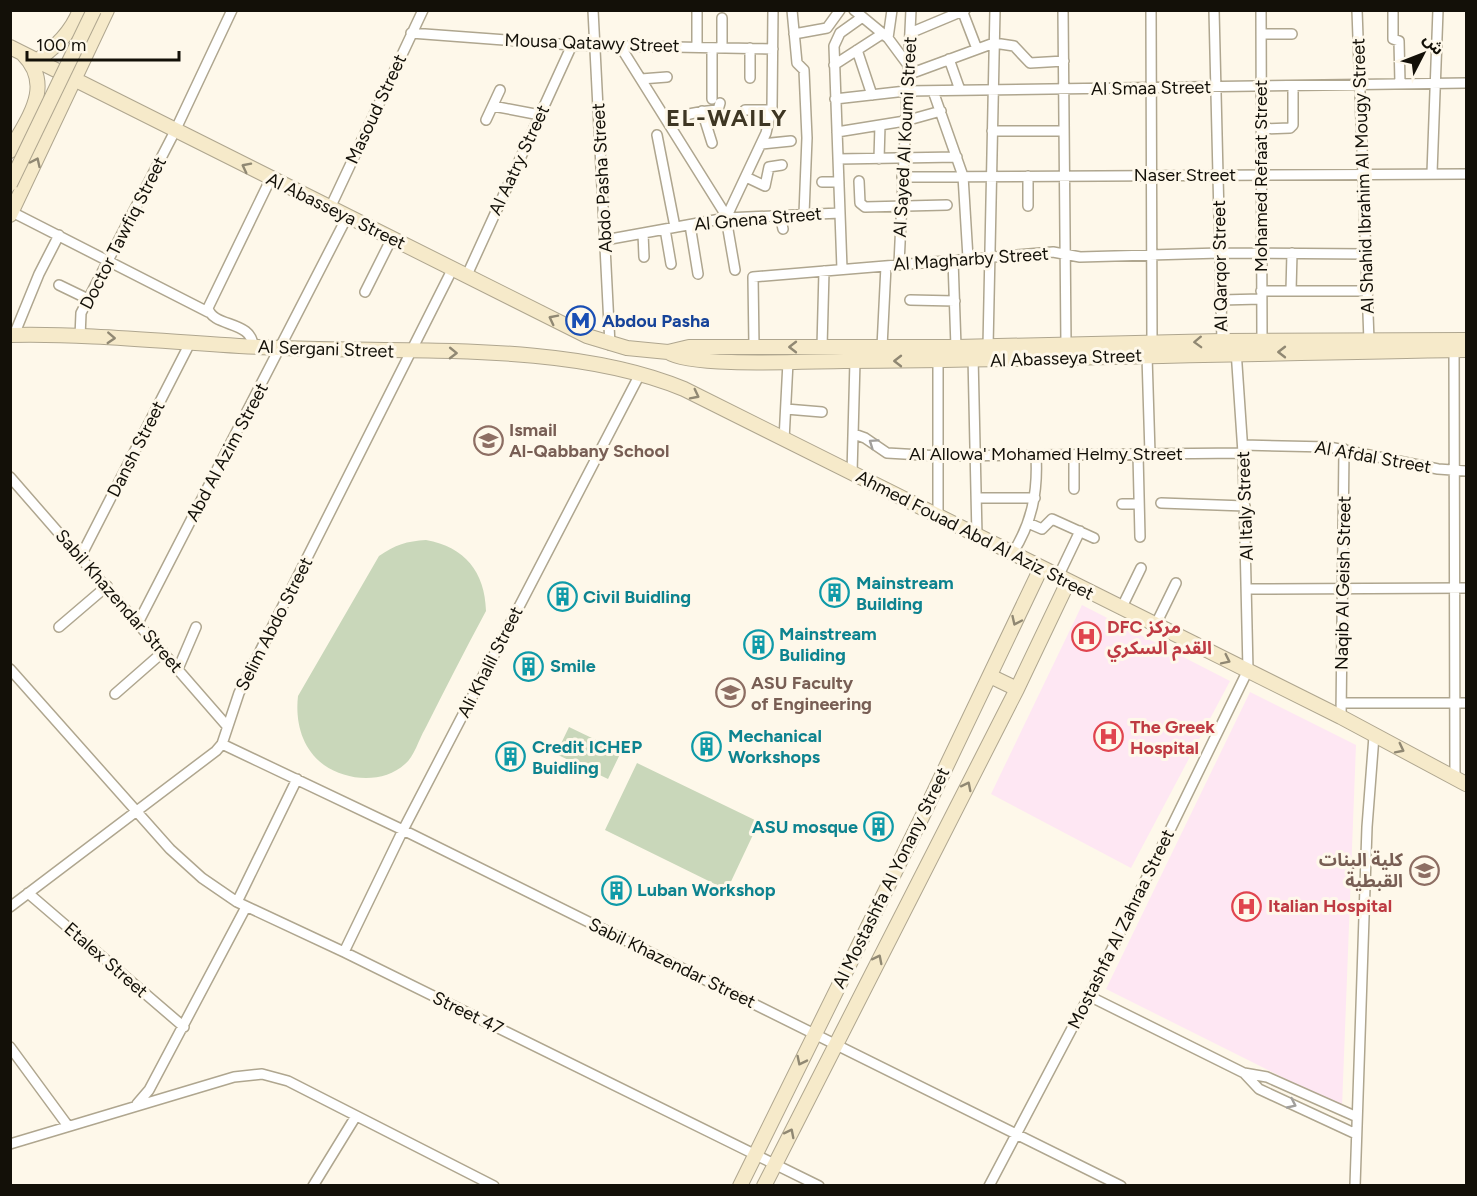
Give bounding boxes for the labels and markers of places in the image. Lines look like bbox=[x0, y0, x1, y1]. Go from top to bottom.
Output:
metro station icon: Abdou Pasha bbox=[565, 305, 597, 337]
place label: Abdou Pasha bbox=[602, 310, 710, 332]
place label: Ismail Al-Qabbany School bbox=[509, 419, 669, 462]
school or university icon: Ismail Al-Qabbany School bbox=[472, 424, 504, 456]
place label: Mainstream Building bbox=[856, 572, 954, 615]
building icon: Mainstream Building bbox=[819, 577, 851, 609]
building icon: Civil Buidling bbox=[546, 581, 578, 613]
place label: Civil Buidling bbox=[583, 586, 691, 608]
place label: DFC مركز القدم السكري bbox=[1107, 616, 1212, 662]
hospital icon: DFC مركز القدم السكري bbox=[1070, 621, 1102, 653]
place label: Mainstream Buliding bbox=[779, 623, 877, 666]
building icon: Mainstream Buliding bbox=[742, 628, 774, 660]
building icon: Smile bbox=[513, 650, 545, 682]
place label: Smile bbox=[550, 655, 596, 677]
place label: ASU Faculty of Engineering bbox=[751, 672, 872, 715]
school or university icon: ASU Faculty of Engineering bbox=[714, 677, 746, 709]
place label: The Greek Hospital bbox=[1130, 716, 1215, 759]
hospital icon: The Greek Hospital bbox=[1093, 721, 1125, 753]
place label: Mechanical Workshops bbox=[728, 725, 822, 768]
building icon: Mechanical Workshops bbox=[691, 730, 723, 762]
place label: Credit ICHEP Buidling bbox=[532, 736, 642, 779]
building icon: Credit ICHEP Buidling bbox=[495, 741, 527, 773]
building icon: ASU mosque bbox=[863, 811, 895, 843]
place label: ASU mosque bbox=[752, 816, 858, 838]
place label: كلية البنات القبطية bbox=[1319, 849, 1404, 892]
school or university icon: كلية البنات القبطية bbox=[1408, 854, 1440, 886]
building icon: Luban Workshop bbox=[600, 874, 632, 906]
place label: Luban Workshop bbox=[637, 879, 776, 901]
hospital icon: Italian Hospital bbox=[1231, 890, 1263, 922]
place label: Italian Hospital bbox=[1268, 895, 1392, 917]

